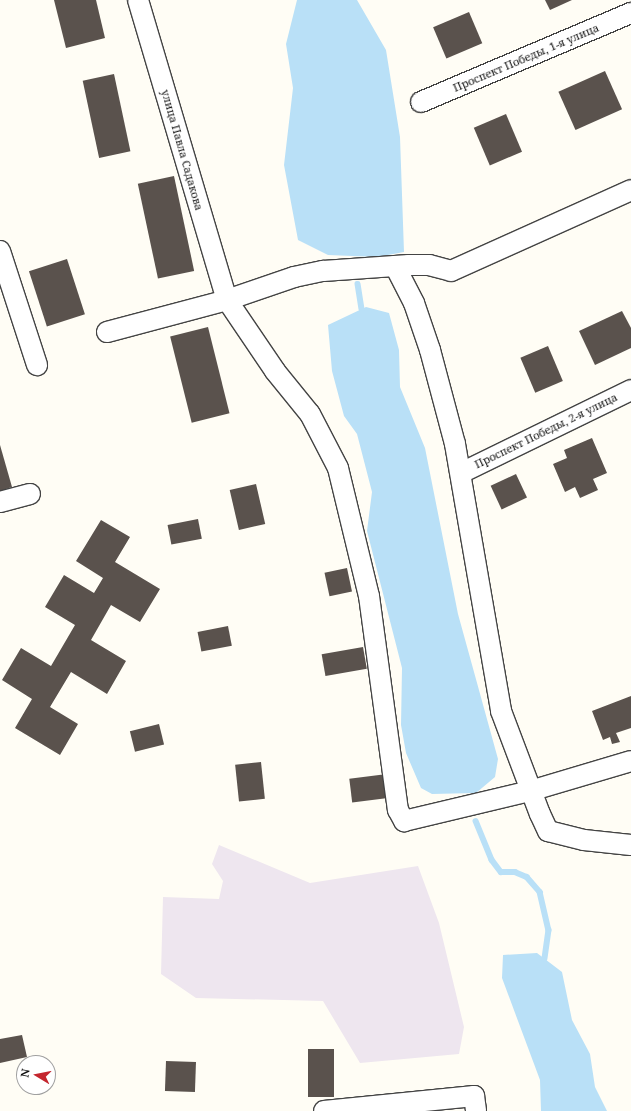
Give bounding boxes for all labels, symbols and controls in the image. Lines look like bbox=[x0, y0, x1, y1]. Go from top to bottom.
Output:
street label: Проспект Победы, 1-я улица bbox=[451, 21, 601, 95]
street label: улица Павла Садакова bbox=[158, 88, 206, 212]
street label: Проспект Победы, 2-я улица bbox=[472, 391, 620, 471]
north arrow bbox=[16, 1055, 56, 1095]
text: N bbox=[17, 1067, 33, 1079]

